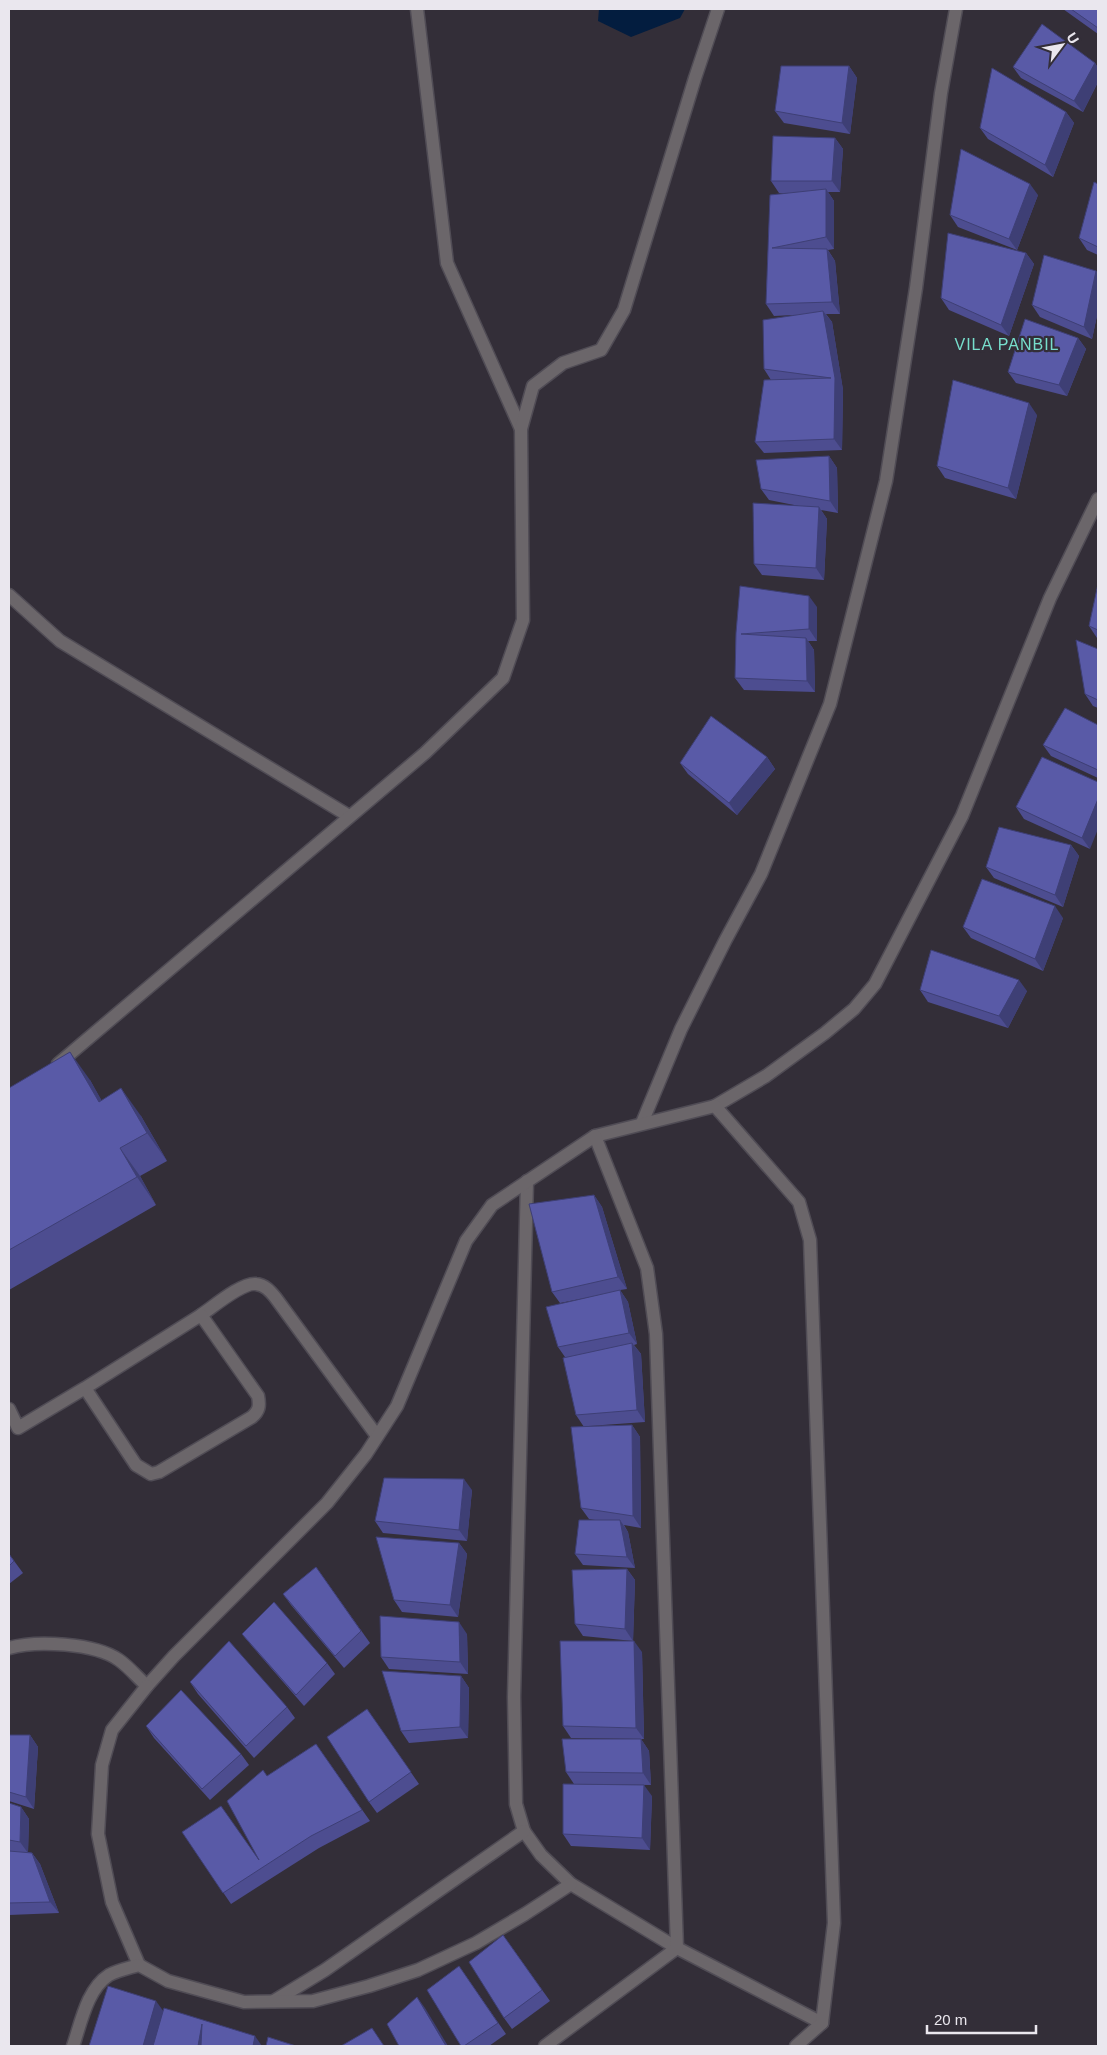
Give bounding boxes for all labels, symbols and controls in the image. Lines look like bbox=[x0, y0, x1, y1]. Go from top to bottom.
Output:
north arrow bbox=[1037, 20, 1087, 70]
text: U bbox=[1064, 30, 1082, 47]
district label: VILA PANBIL bbox=[955, 336, 1059, 353]
scale bar bbox=[927, 2002, 1036, 2034]
text: 20 m bbox=[934, 2011, 967, 2028]

